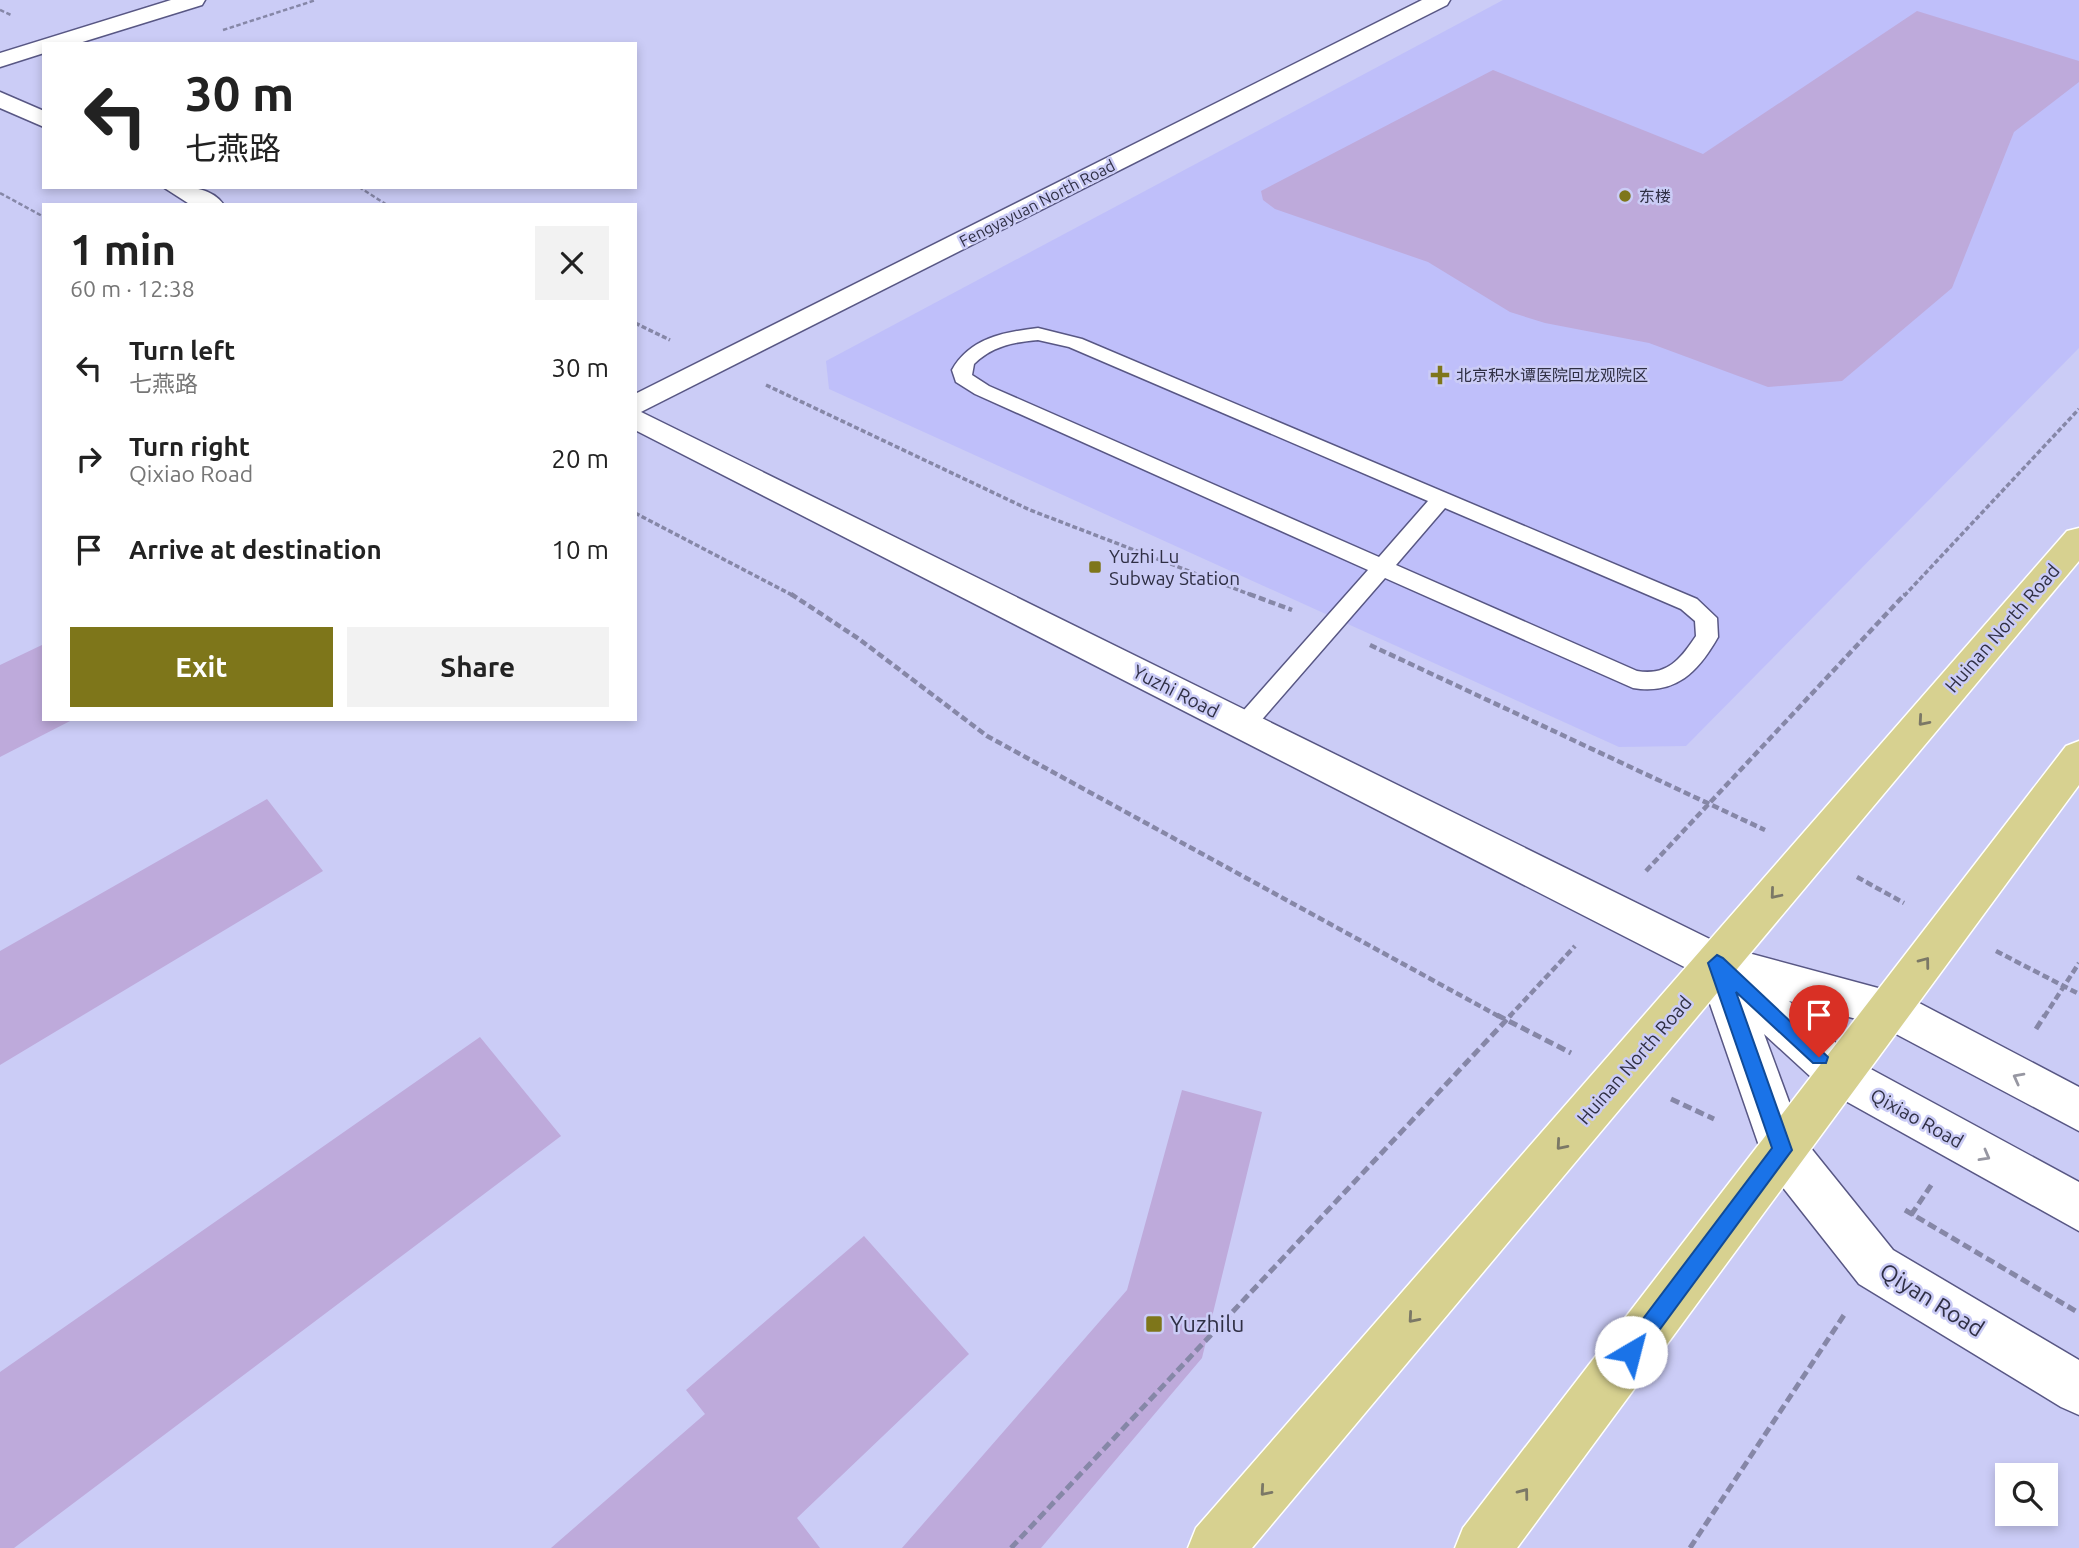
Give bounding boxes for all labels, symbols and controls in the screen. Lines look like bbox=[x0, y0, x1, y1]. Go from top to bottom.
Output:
text: 30 m bbox=[185, 65, 294, 120]
icon: left bbox=[70, 70, 161, 161]
text: 七燕路 bbox=[185, 130, 281, 166]
street label: Fengyayuan North Road bbox=[956, 156, 1118, 250]
place label: 东楼 bbox=[1639, 187, 1671, 205]
marker: 东楼 bbox=[1617, 188, 1633, 204]
text: 1 min bbox=[70, 226, 176, 273]
button: close bbox=[535, 226, 609, 300]
text: 60 m · 12:38 bbox=[70, 276, 195, 301]
text: Turn left bbox=[129, 336, 235, 365]
icon: left bbox=[70, 349, 108, 387]
text: 30 m bbox=[551, 353, 609, 382]
marker: 北京积水谭医院回龙观院区 bbox=[1430, 365, 1450, 385]
place label: 北京积水谭医院回龙观院区 bbox=[1456, 366, 1648, 384]
text: 七燕路 bbox=[129, 371, 198, 396]
text: Turn right bbox=[129, 432, 250, 461]
icon: right bbox=[70, 440, 108, 478]
text: 20 m bbox=[551, 444, 609, 473]
text: Qixiao Road bbox=[129, 461, 253, 486]
icon: arrive bbox=[70, 531, 108, 569]
text: Arrive at destination bbox=[129, 535, 382, 564]
text: 10 m bbox=[551, 535, 609, 564]
place label: Yuzhi Lu Subway Station bbox=[1109, 545, 1240, 589]
marker: Yuzhi Lu Subway Station bbox=[1087, 559, 1103, 575]
street label: Huinan North Road bbox=[1940, 559, 2064, 697]
button: Exit bbox=[70, 627, 333, 707]
button: Share bbox=[347, 627, 609, 707]
street label: Yuzhi Road bbox=[1129, 660, 1223, 722]
one-way arrow bbox=[1919, 713, 1931, 726]
one-way arrow bbox=[1771, 886, 1783, 899]
one-way arrow bbox=[1916, 957, 1929, 970]
pin bbox=[1789, 985, 1849, 1057]
street label: Huinan North Road bbox=[1572, 991, 1696, 1129]
icon: arrive bbox=[1800, 996, 1838, 1034]
one-way arrow bbox=[2013, 1073, 2026, 1086]
street label: Qixiao Road bbox=[1867, 1084, 1967, 1152]
one-way arrow bbox=[1557, 1137, 1569, 1150]
one-way arrow bbox=[1978, 1148, 1990, 1161]
street label: Qiyan Road bbox=[1876, 1258, 1989, 1341]
one-way arrow bbox=[1409, 1310, 1421, 1323]
place label: Yuzhilu bbox=[1170, 1311, 1244, 1336]
marker: Yuzhilu bbox=[1144, 1314, 1164, 1334]
position arrow bbox=[1594, 1315, 1668, 1389]
map controls bbox=[1995, 1463, 2058, 1526]
button: search bbox=[1995, 1463, 2058, 1526]
one-way arrow bbox=[1261, 1482, 1273, 1495]
one-way arrow bbox=[1516, 1489, 1529, 1501]

